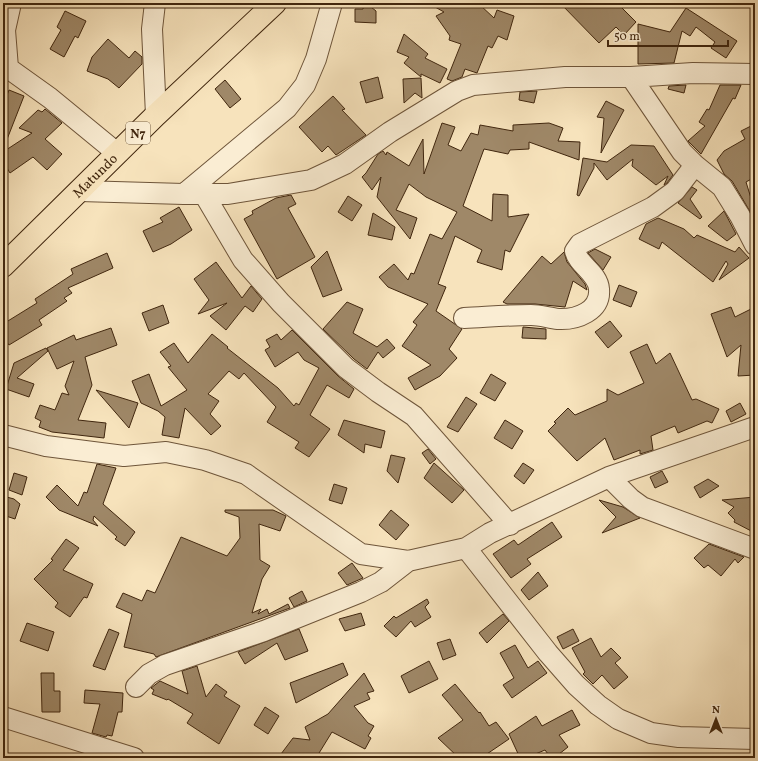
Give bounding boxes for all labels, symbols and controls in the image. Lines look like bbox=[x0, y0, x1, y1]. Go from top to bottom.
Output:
scale bar bbox=[608, 22, 728, 48]
text: 50 m bbox=[614, 29, 640, 45]
road number: N7 bbox=[126, 122, 150, 144]
street label: Matundo bbox=[69, 150, 123, 203]
north arrow bbox=[696, 699, 736, 739]
text: N bbox=[712, 703, 720, 718]

